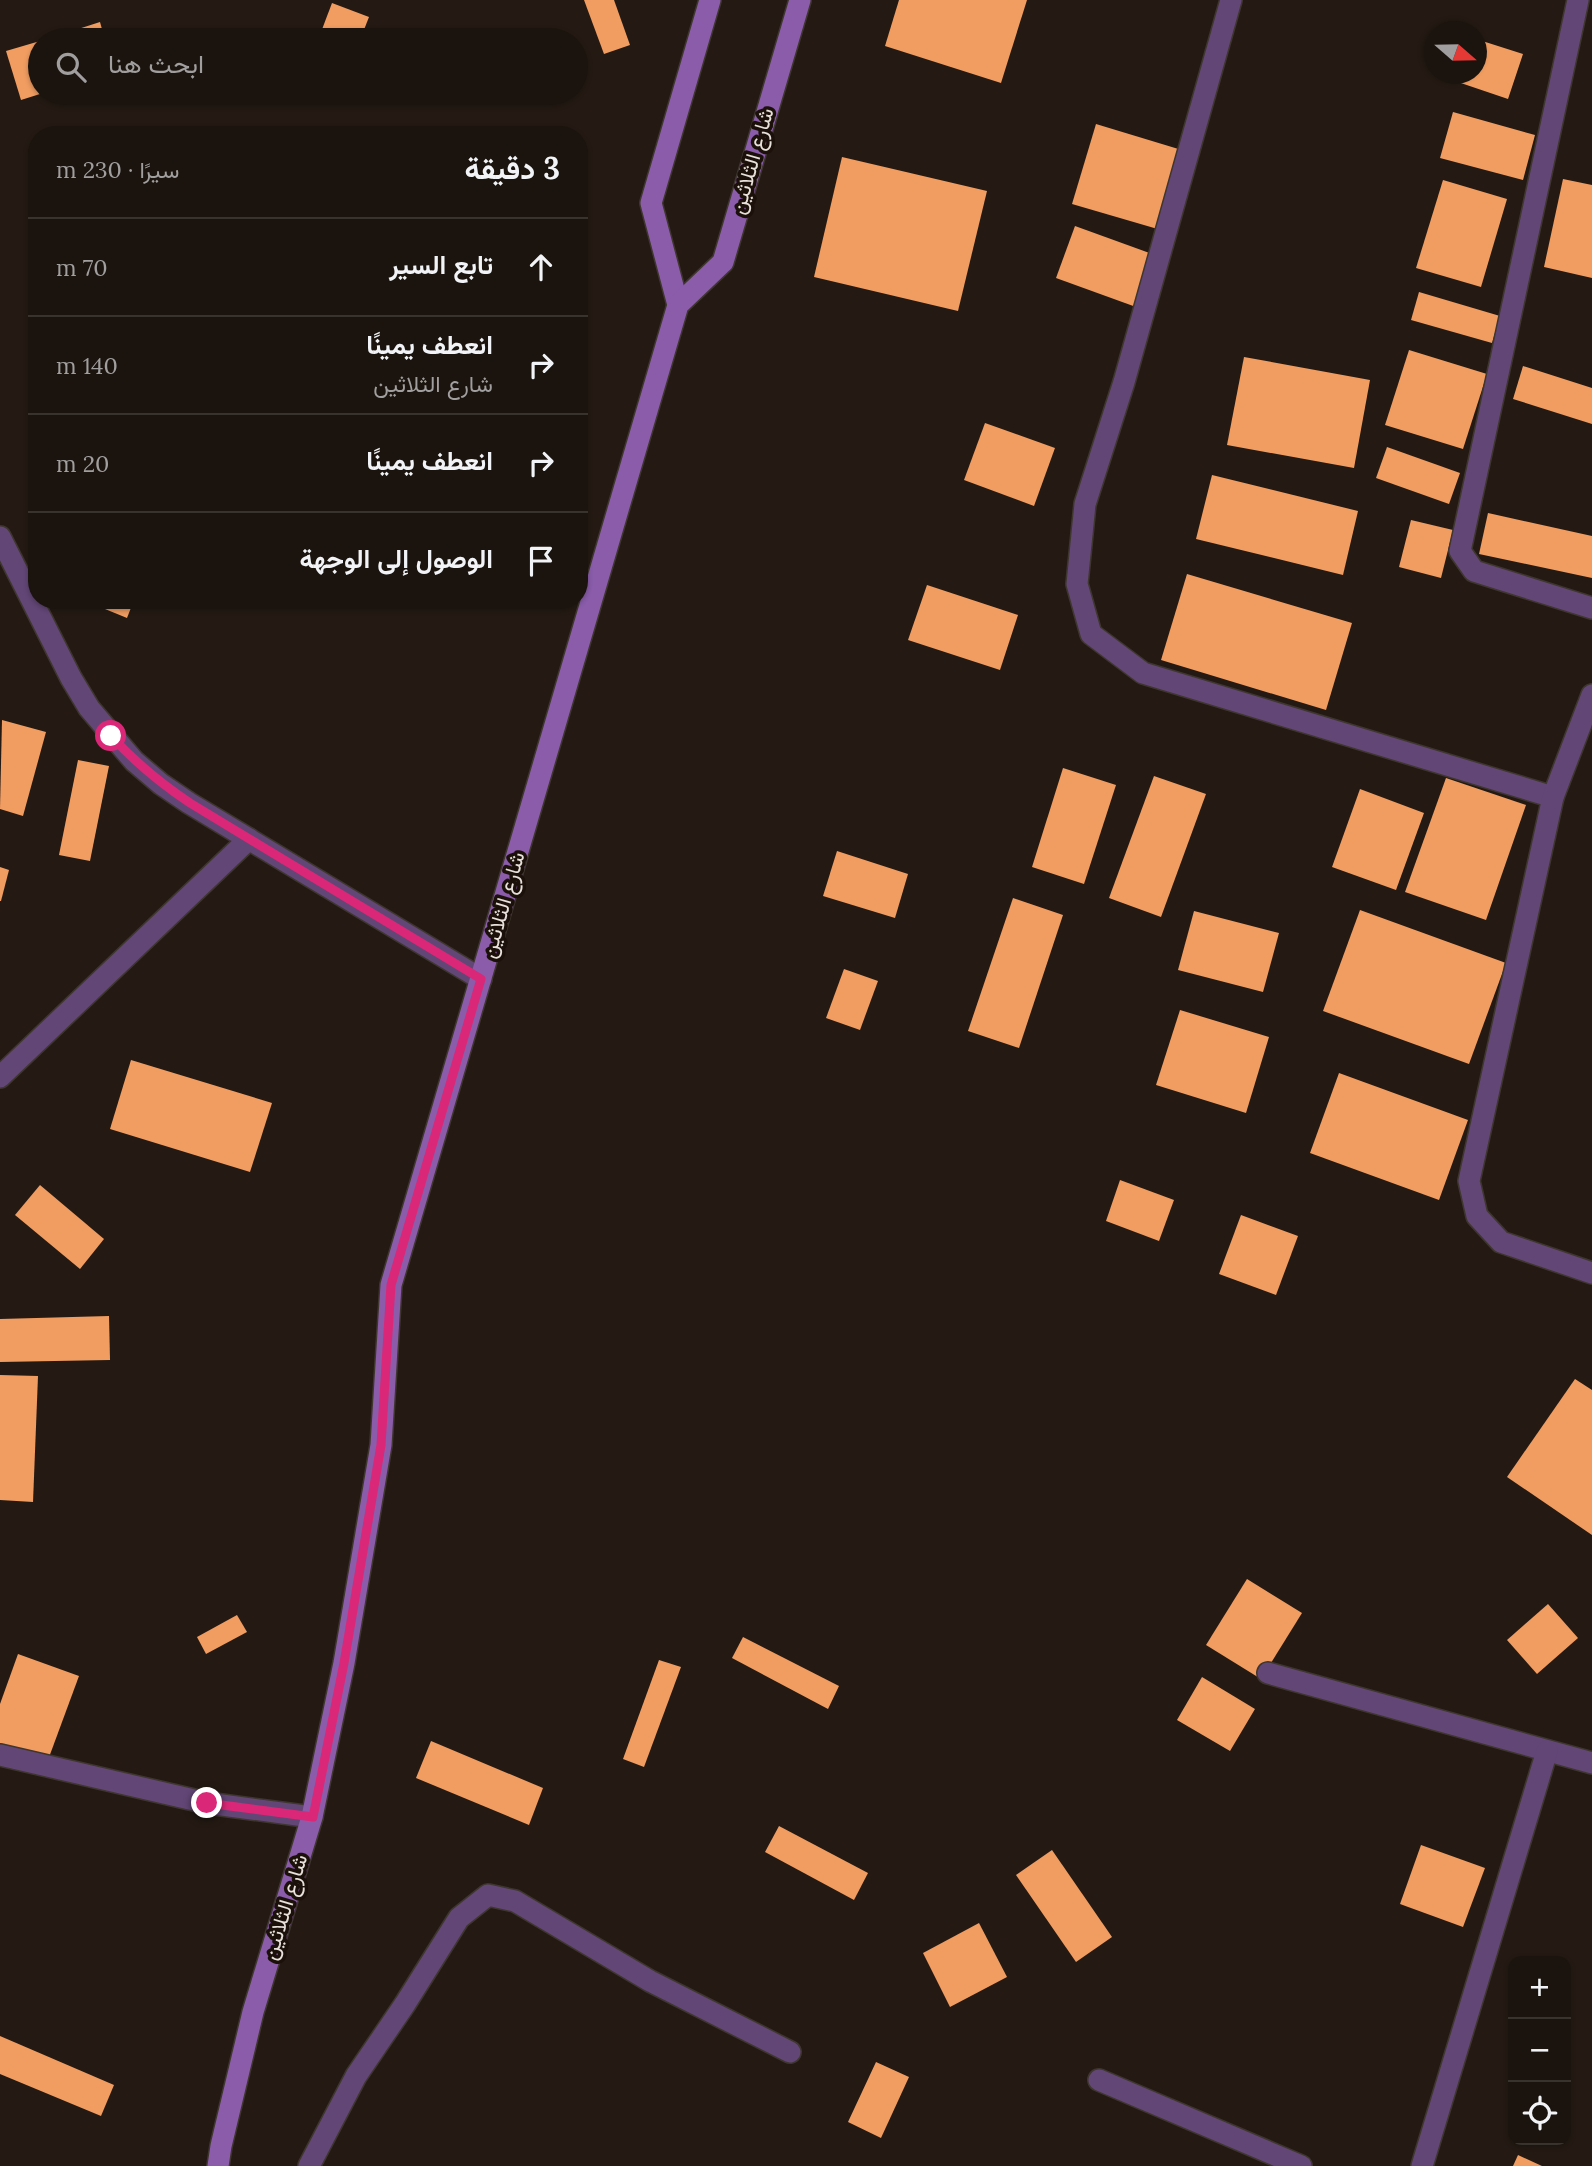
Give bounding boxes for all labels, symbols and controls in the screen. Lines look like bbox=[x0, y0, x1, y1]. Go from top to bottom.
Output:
north arrow bbox=[1424, 21, 1487, 84]
search box bbox=[28, 28, 588, 105]
text: ابحث هنا bbox=[108, 47, 204, 80]
icon: search bbox=[52, 48, 90, 86]
street label: شارع الثلاثين bbox=[723, 105, 781, 217]
text: 3 دقيقة bbox=[465, 149, 560, 187]
text: سيرًا · 230 m bbox=[56, 155, 180, 184]
text: تابع السير bbox=[389, 248, 493, 281]
icon: ahead bbox=[522, 248, 560, 286]
text: 70 m bbox=[56, 253, 108, 282]
text: انعطف يمينًا bbox=[366, 328, 493, 361]
icon: right bbox=[522, 346, 560, 384]
text: 140 m bbox=[56, 351, 118, 380]
text: شارع الثلاثين bbox=[373, 369, 493, 398]
text: انعطف يمينًا bbox=[366, 444, 493, 477]
icon: right bbox=[522, 444, 560, 482]
text: 20 m bbox=[56, 449, 109, 478]
text: الوصول إلى الوجهة bbox=[300, 542, 493, 575]
icon: arrive bbox=[522, 542, 560, 580]
route start bbox=[95, 720, 126, 751]
street label: شارع الثلاثين bbox=[474, 849, 532, 961]
route end bbox=[191, 1787, 222, 1818]
street label: شارع الثلاثين bbox=[256, 1851, 314, 1963]
map controls bbox=[1508, 1956, 1571, 2145]
button: + bbox=[1508, 1956, 1571, 2019]
button: − bbox=[1508, 2019, 1571, 2082]
button: locate bbox=[1508, 2082, 1571, 2145]

